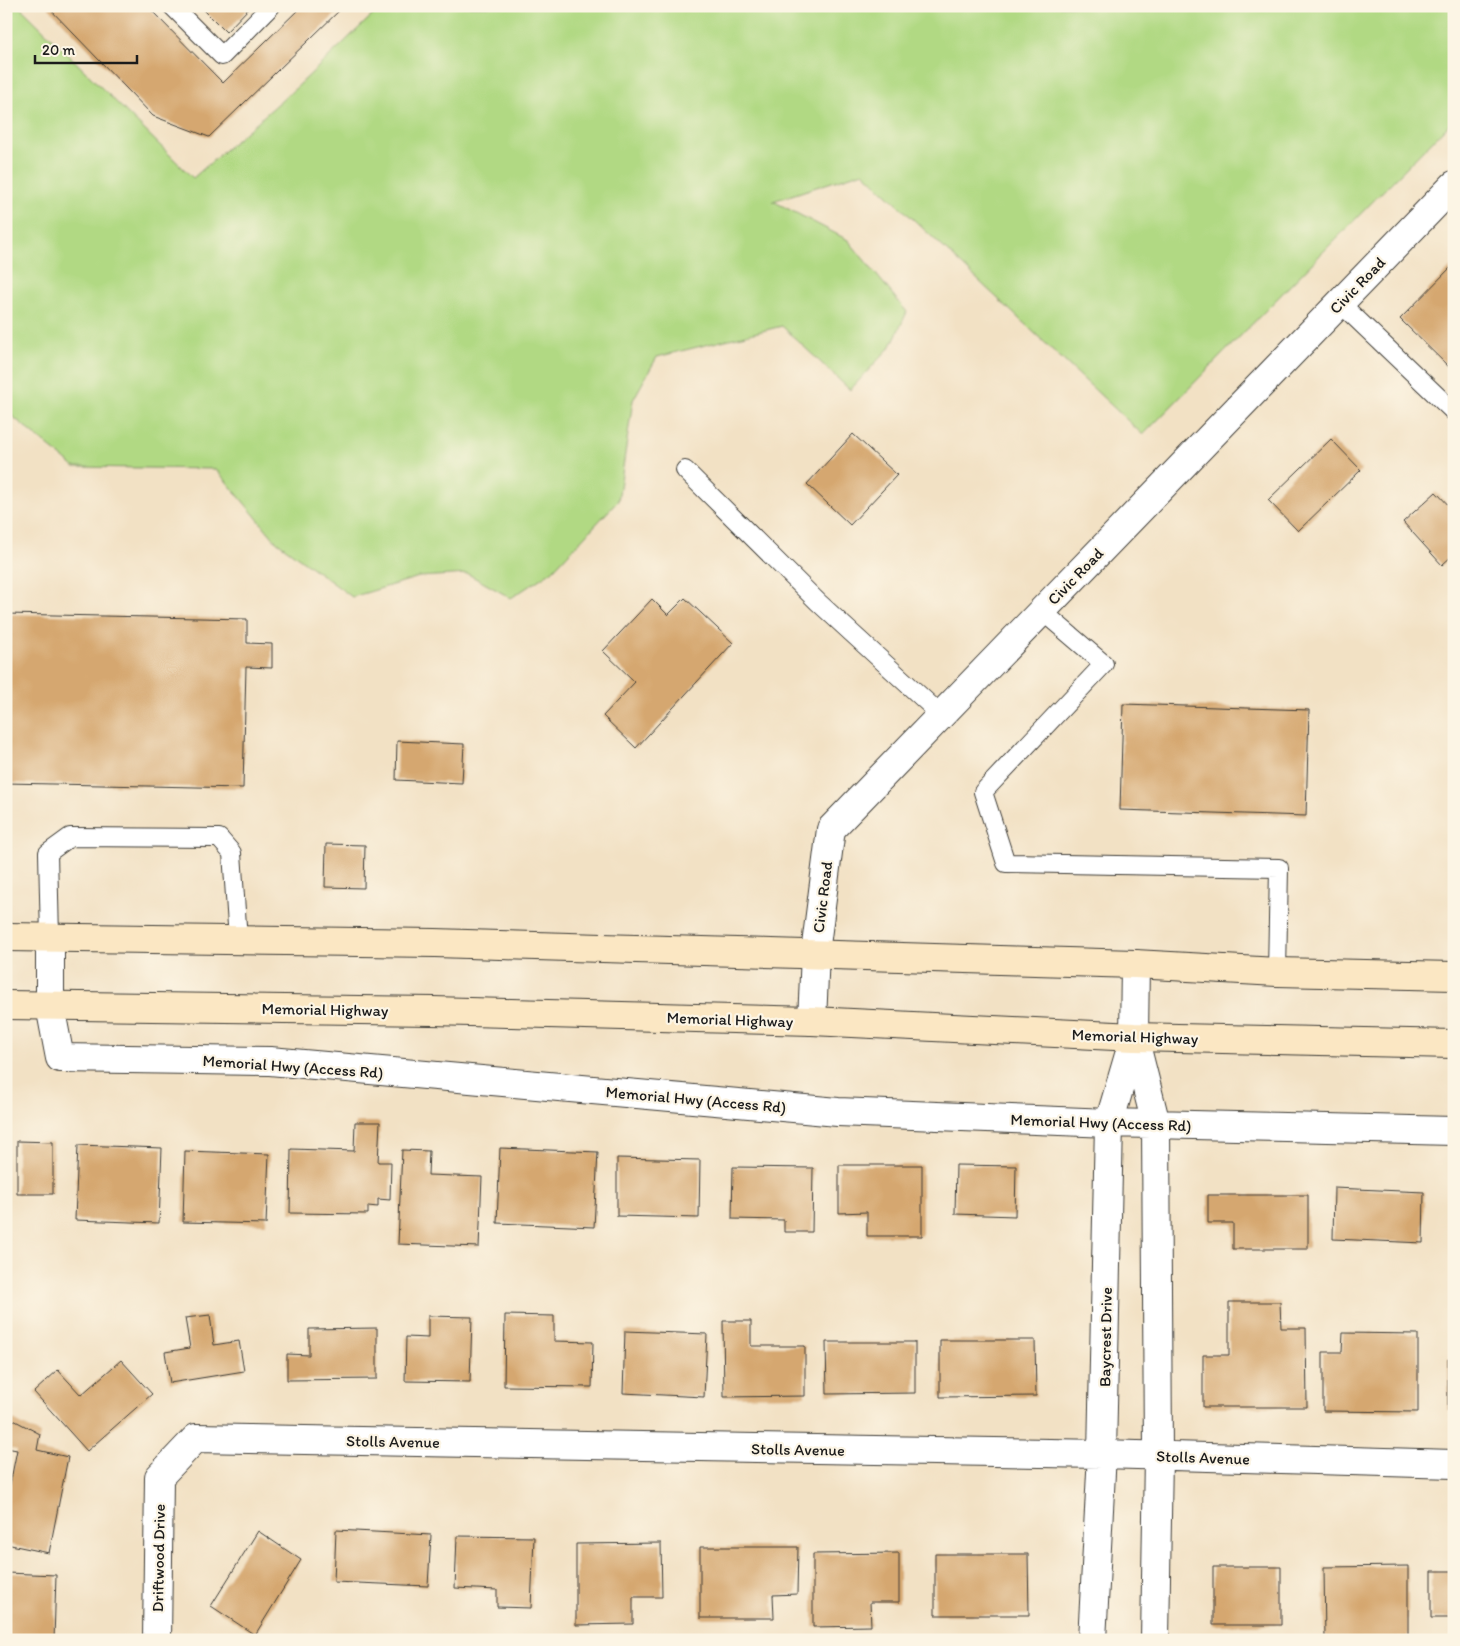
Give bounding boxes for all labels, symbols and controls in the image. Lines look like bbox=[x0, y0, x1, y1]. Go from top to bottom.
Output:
scale bar bbox=[35, 32, 138, 64]
text: 20 m bbox=[42, 41, 76, 59]
street label: Civic Road bbox=[1326, 253, 1389, 318]
street label: Civic Road bbox=[1044, 544, 1107, 609]
street label: Civic Road bbox=[809, 860, 836, 934]
street label: Memorial Highway bbox=[262, 999, 389, 1020]
street label: Memorial Highway bbox=[666, 1008, 794, 1031]
street label: Memorial Highway bbox=[1071, 1025, 1199, 1048]
street label: Memorial Hwy (Access Rd) bbox=[202, 1051, 384, 1082]
street label: Memorial Hwy (Access Rd) bbox=[605, 1082, 787, 1117]
street label: Memorial Hwy (Access Rd) bbox=[1010, 1110, 1192, 1135]
street label: Baycrest Drive bbox=[1095, 1287, 1116, 1387]
street label: Stolls Avenue bbox=[346, 1431, 440, 1452]
street label: Stolls Avenue bbox=[751, 1439, 845, 1460]
street label: Stolls Avenue bbox=[1156, 1446, 1250, 1469]
street label: Driftwood Drive bbox=[148, 1504, 169, 1612]

